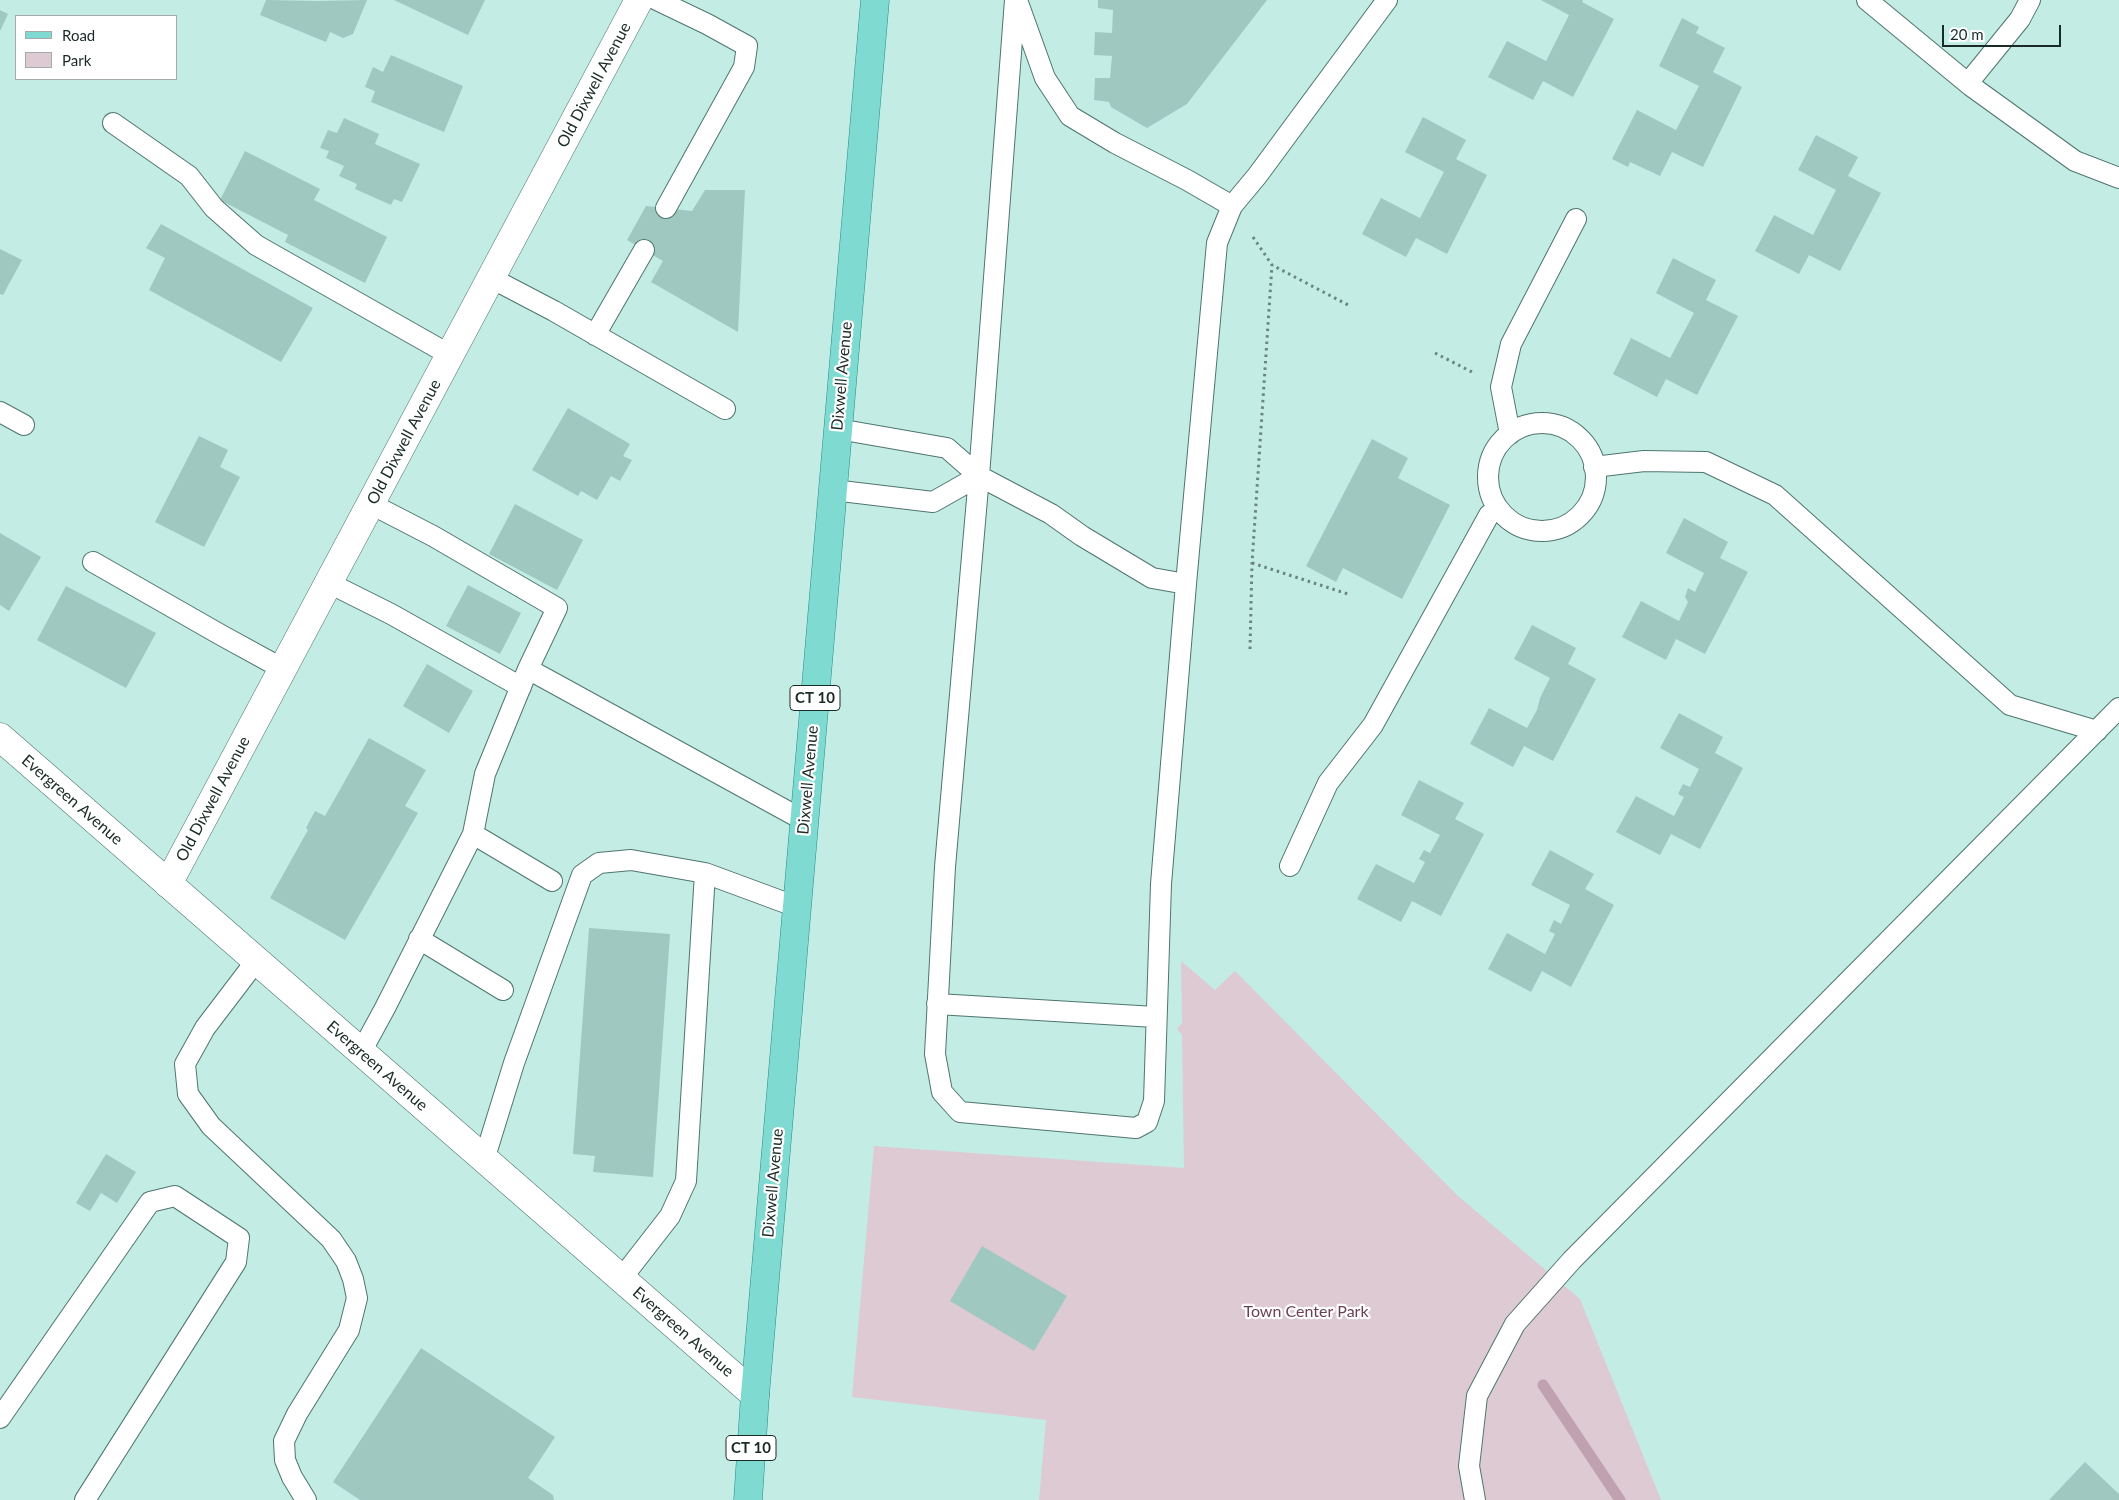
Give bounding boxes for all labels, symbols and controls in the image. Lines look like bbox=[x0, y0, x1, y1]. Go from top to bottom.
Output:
legend bbox=[15, 15, 178, 80]
scale bar bbox=[1944, 15, 2063, 47]
street label: Old Dixwell Avenue bbox=[553, 19, 635, 151]
text: 20 m bbox=[1950, 25, 1984, 43]
text: Road bbox=[62, 26, 95, 44]
text: Park bbox=[62, 51, 91, 69]
street label: Dixwell Avenue bbox=[828, 321, 856, 431]
street label: Old Dixwell Avenue bbox=[363, 376, 445, 508]
road number: CT 10 bbox=[790, 686, 840, 710]
street label: Dixwell Avenue bbox=[794, 725, 822, 835]
street label: Old Dixwell Avenue bbox=[172, 733, 254, 865]
street label: Evergreen Avenue bbox=[18, 751, 126, 849]
street label: Evergreen Avenue bbox=[323, 1017, 431, 1115]
street label: Dixwell Avenue bbox=[759, 1128, 787, 1238]
street label: Evergreen Avenue bbox=[629, 1283, 737, 1381]
park label: Town Center Park bbox=[1243, 1302, 1369, 1322]
road number: CT 10 bbox=[726, 1436, 776, 1460]

